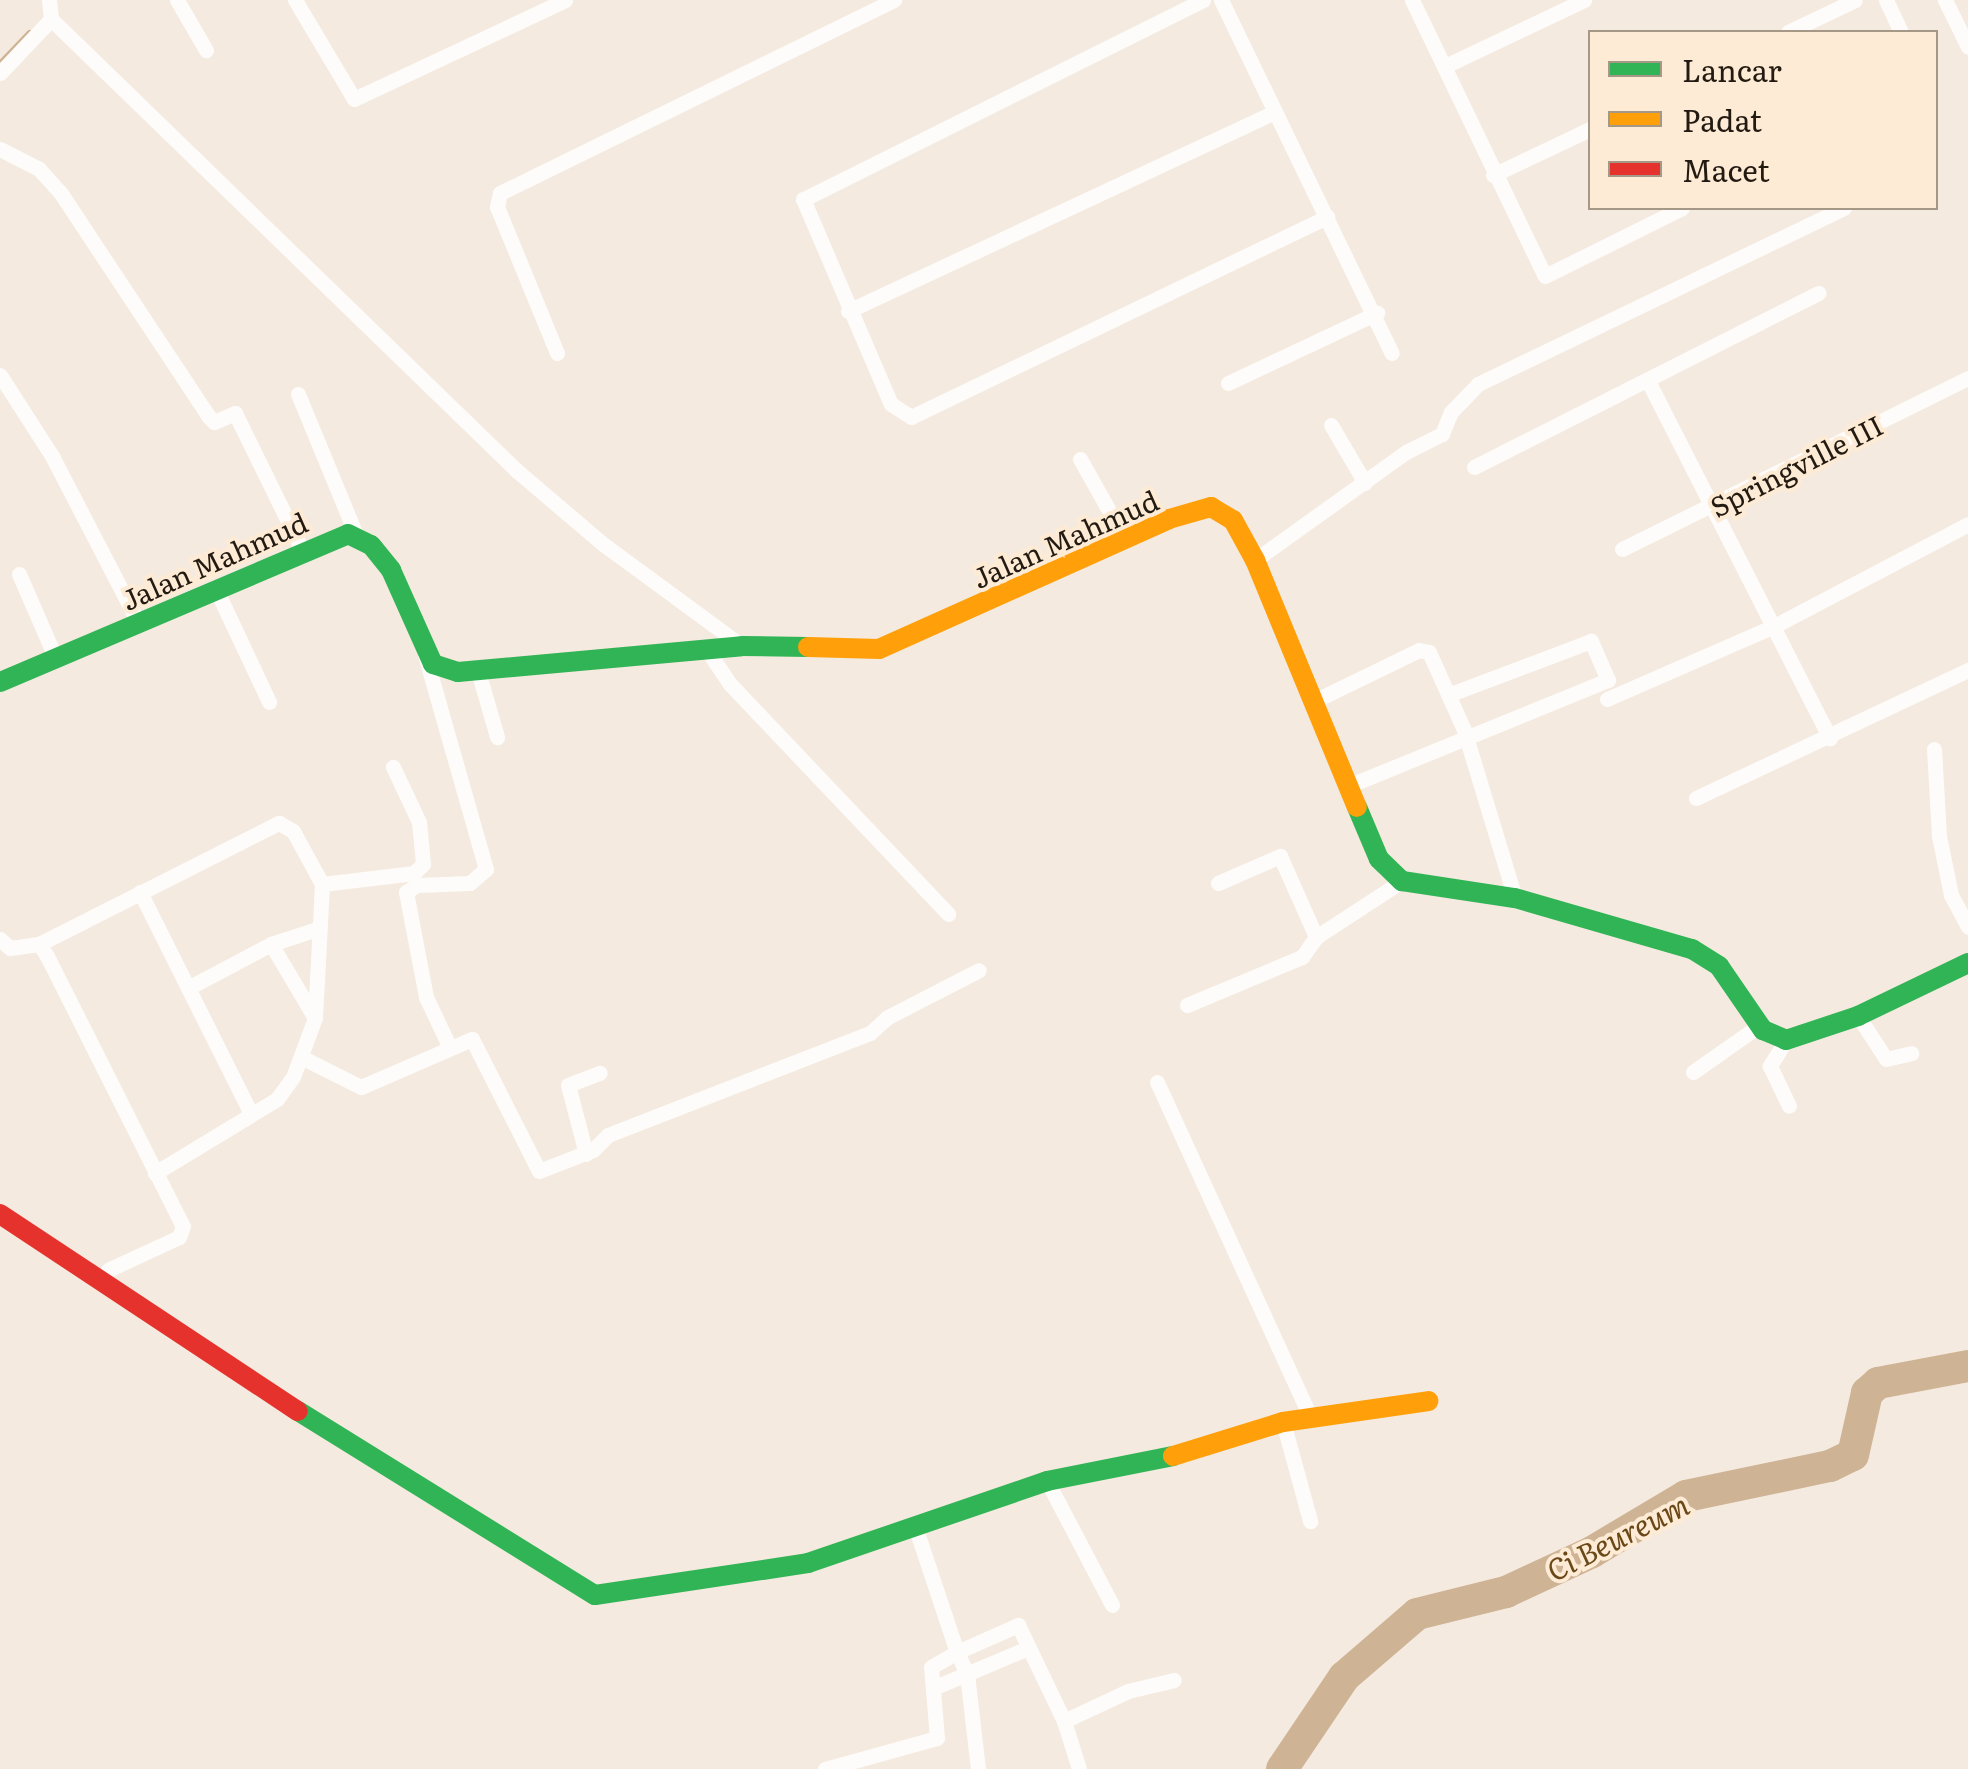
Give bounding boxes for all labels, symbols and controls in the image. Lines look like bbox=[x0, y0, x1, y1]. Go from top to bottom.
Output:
legend bbox=[1588, 30, 1938, 210]
text: Lancar bbox=[1682, 47, 1782, 91]
text: Padat bbox=[1682, 97, 1762, 141]
text: Macet bbox=[1682, 147, 1770, 191]
street label: Springville III bbox=[1704, 407, 1888, 523]
street label: Jalan Mahmud bbox=[967, 482, 1163, 594]
street label: Jalan Mahmud bbox=[116, 504, 312, 616]
water label: Ci Beureum bbox=[1540, 1485, 1694, 1587]

